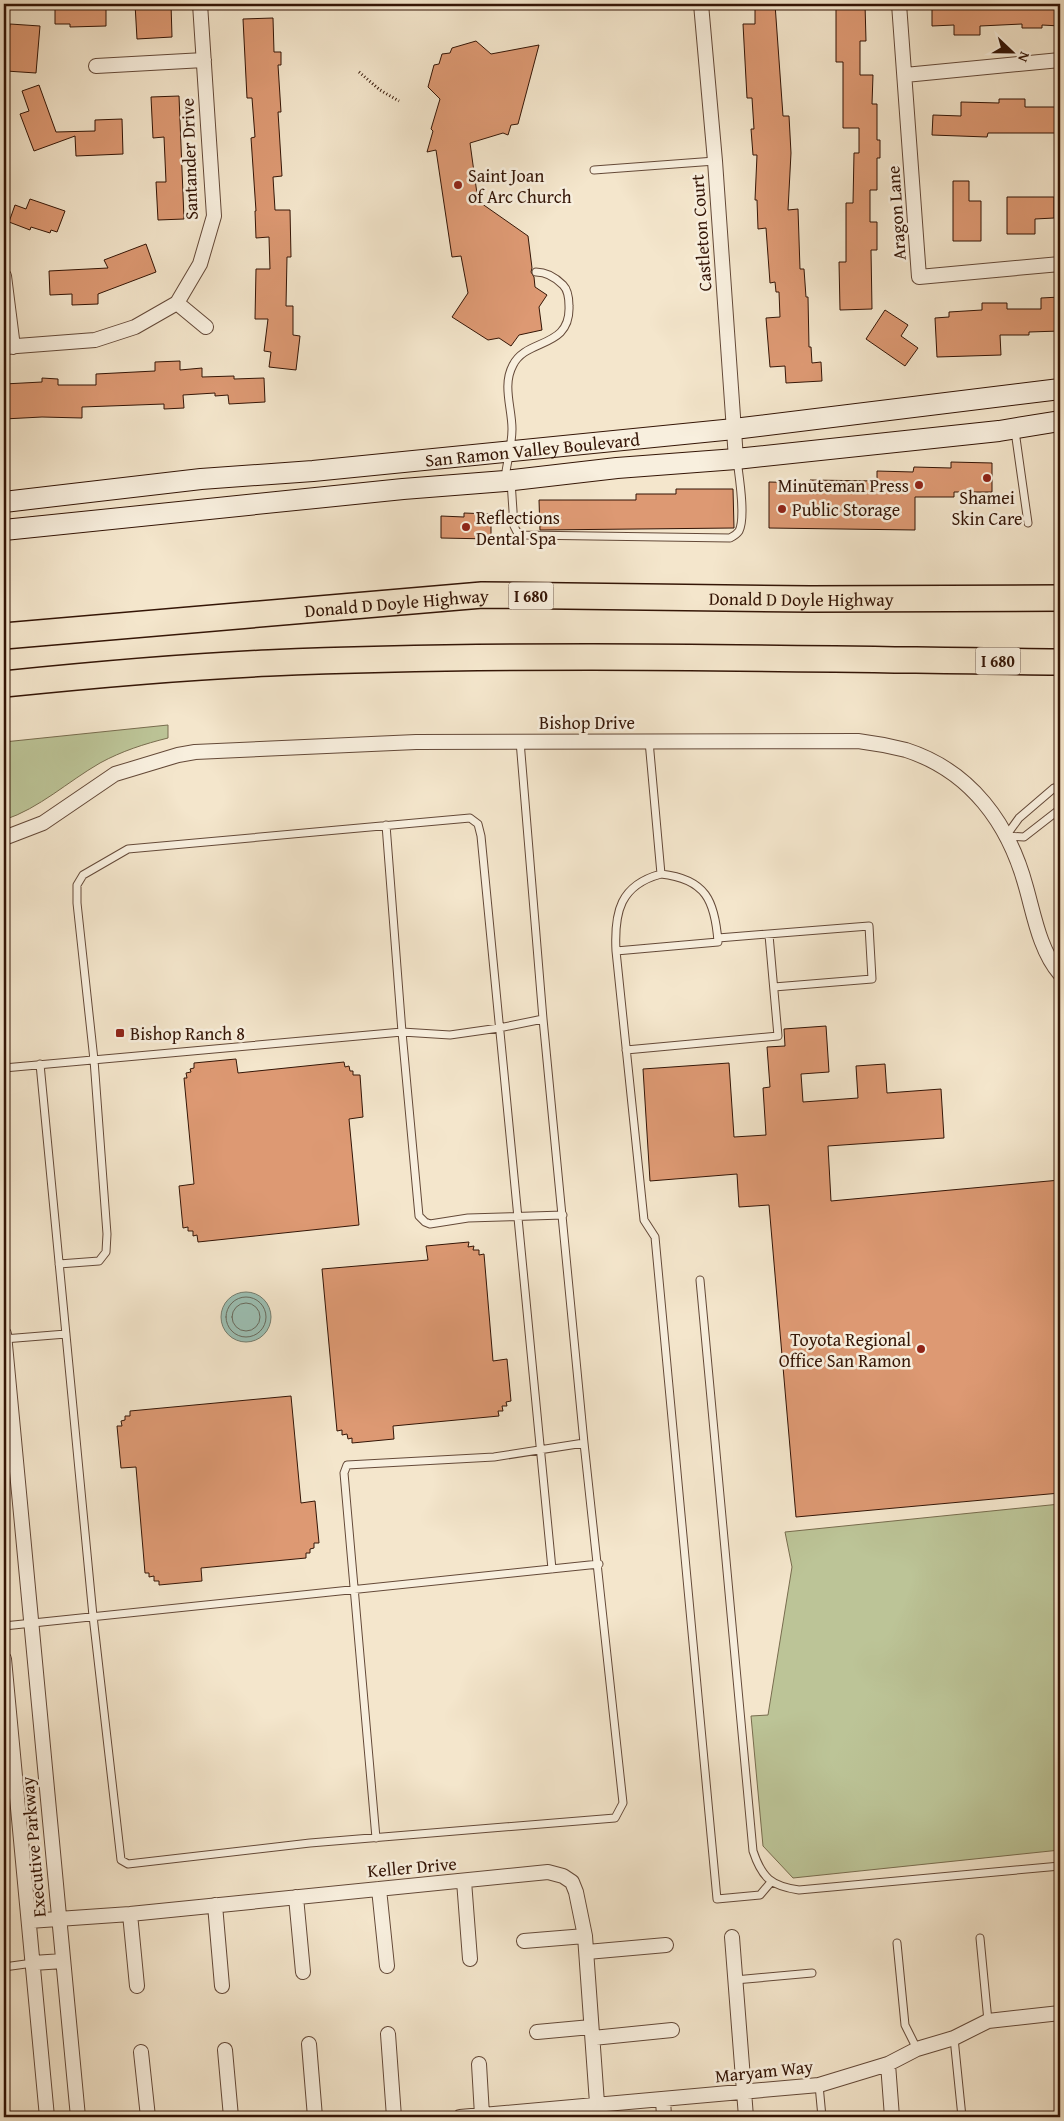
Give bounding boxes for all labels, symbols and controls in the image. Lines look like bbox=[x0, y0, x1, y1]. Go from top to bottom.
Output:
north arrow bbox=[986, 28, 1036, 78]
text: N bbox=[1013, 49, 1035, 66]
street label: Santander Drive bbox=[173, 97, 205, 221]
place label: Saint Joan of Arc Church bbox=[468, 162, 572, 210]
street label: Aragon Lane bbox=[879, 165, 913, 261]
street label: Castleton Court bbox=[683, 173, 719, 292]
marker: Saint Joan of Arc Church bbox=[452, 179, 464, 191]
street label: San Ramon Valley Boulevard bbox=[424, 425, 641, 473]
place label: Minuteman Press bbox=[778, 472, 909, 499]
marker: Shamei Skin Care bbox=[981, 472, 993, 484]
marker: Minuteman Press bbox=[913, 479, 925, 491]
place label: Shamei Skin Care bbox=[952, 484, 1022, 532]
place label: Public Storage bbox=[792, 496, 900, 523]
marker: Public Storage bbox=[776, 503, 788, 515]
place label: Reflections Dental Spa bbox=[476, 504, 560, 552]
marker: Reflections Dental Spa bbox=[460, 521, 472, 533]
street label: Donald D Doyle Highway bbox=[303, 581, 489, 624]
road number: I 680 bbox=[508, 582, 554, 610]
street label: Donald D Doyle Highway bbox=[709, 584, 894, 613]
road number: I 680 bbox=[976, 648, 1020, 674]
street label: Bishop Drive bbox=[539, 709, 635, 736]
place label: Bishop Ranch 8 bbox=[130, 1020, 245, 1047]
marker: Bishop Ranch 8 bbox=[114, 1027, 126, 1039]
place label: Toyota Regional Office San Ramon bbox=[779, 1326, 911, 1374]
marker: Toyota Regional Office San Ramon bbox=[915, 1343, 927, 1355]
street label: Executive Parkway bbox=[13, 1775, 53, 1919]
street label: Keller Drive bbox=[366, 1850, 458, 1884]
street label: Maryam Way bbox=[714, 2052, 814, 2090]

